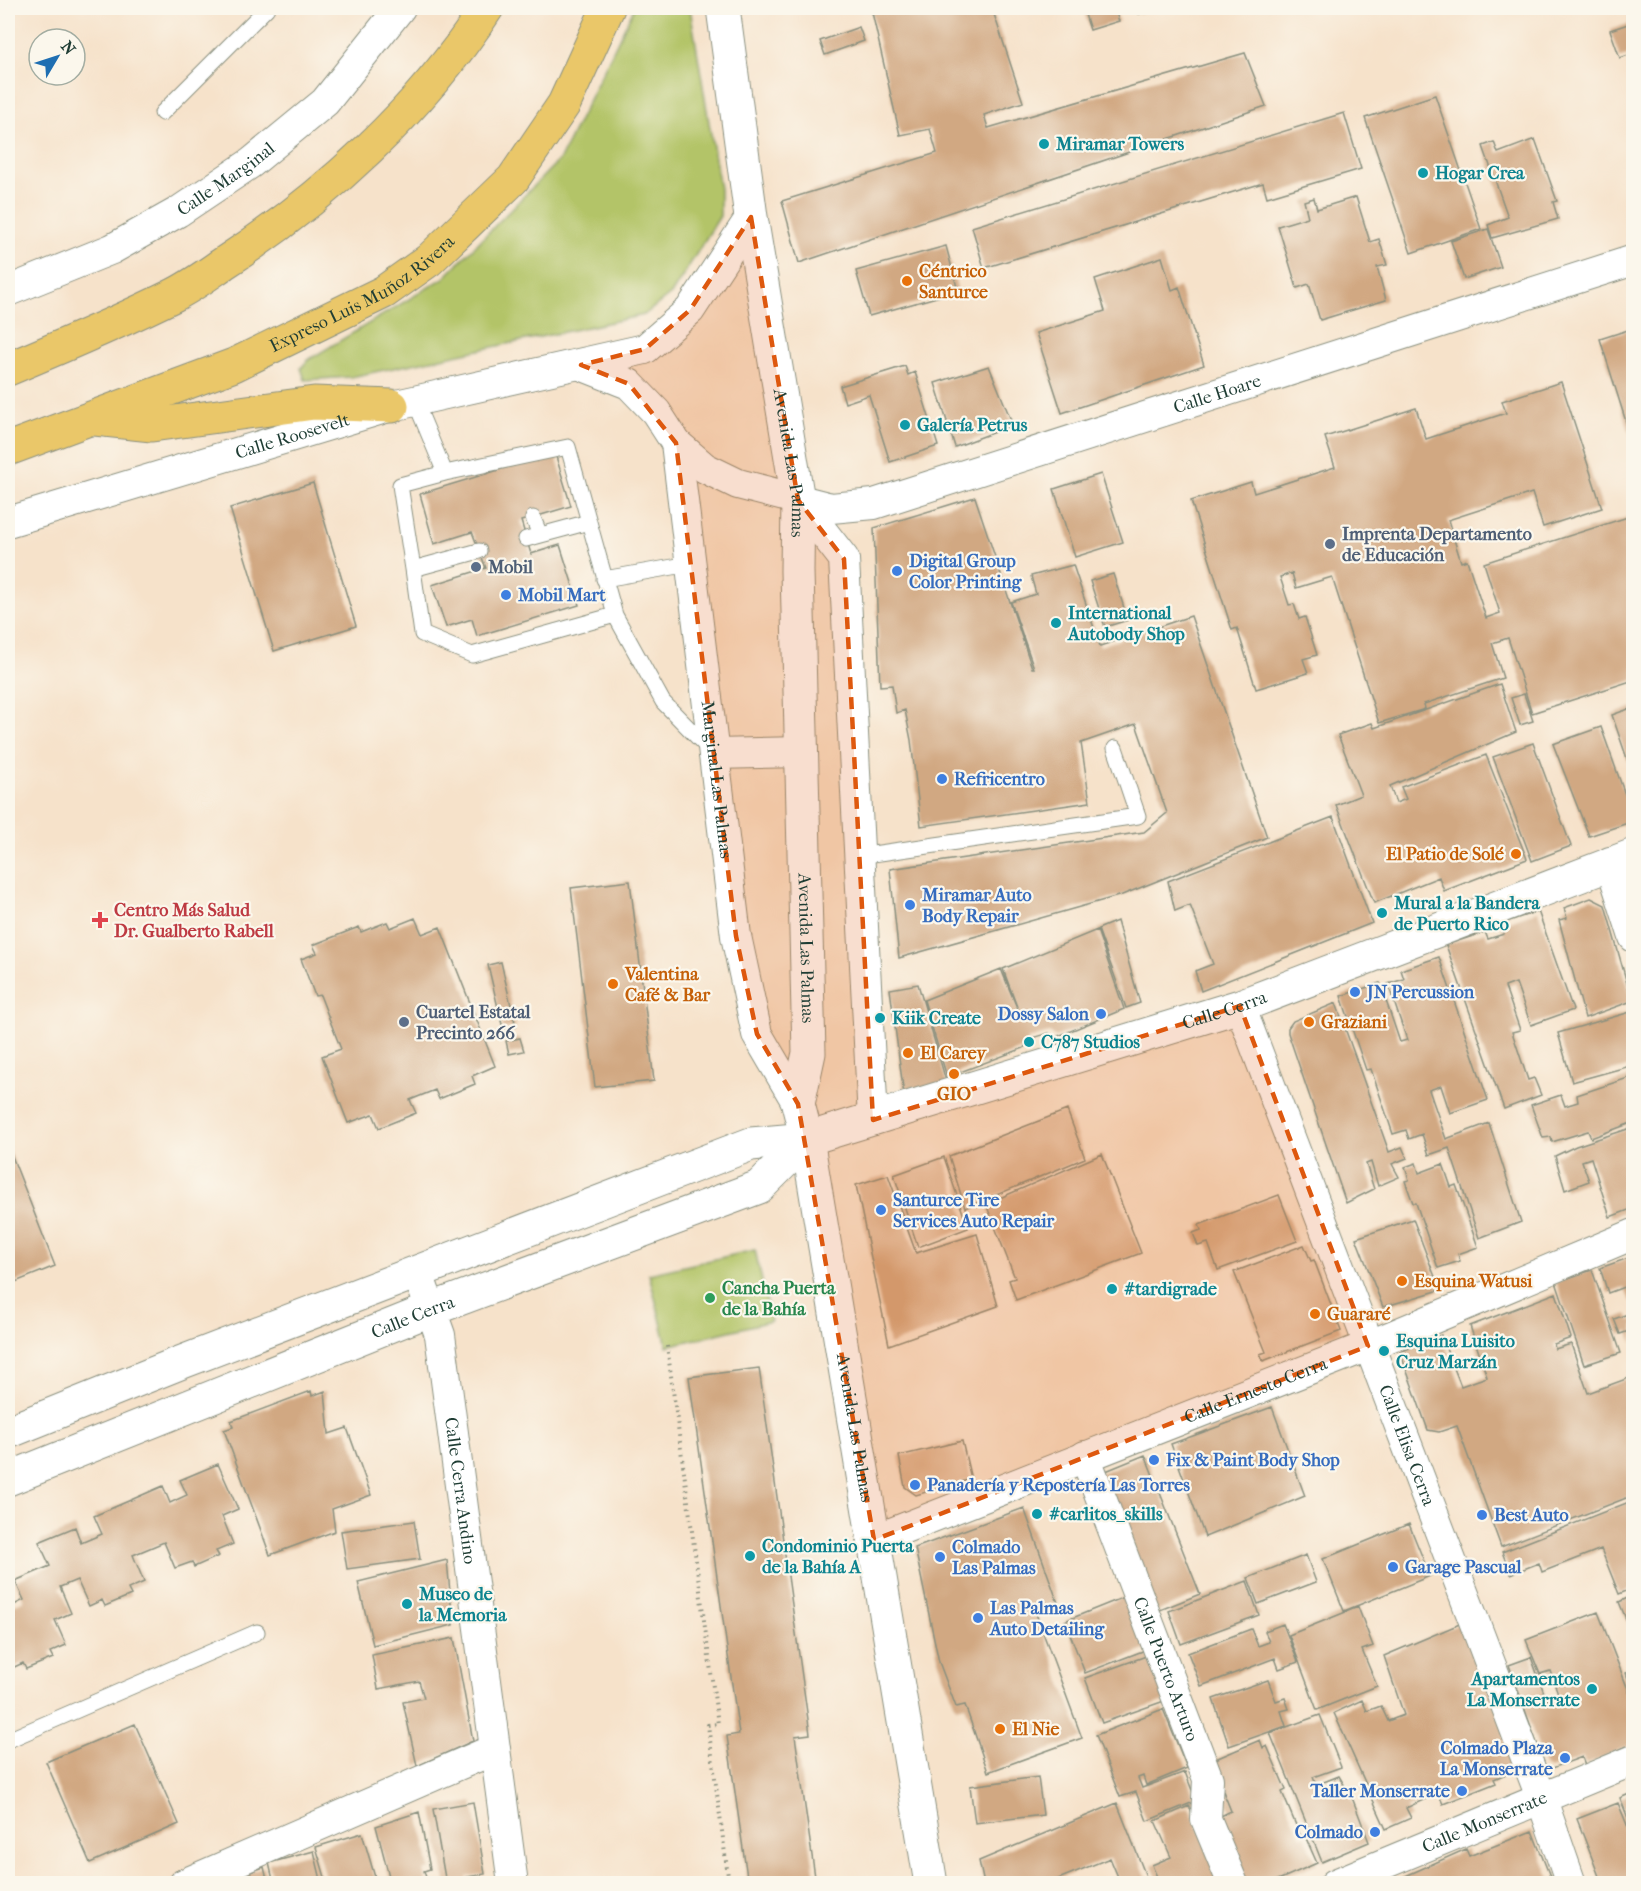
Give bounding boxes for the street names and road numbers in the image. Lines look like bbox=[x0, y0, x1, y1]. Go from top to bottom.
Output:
street label: Calle Marginal bbox=[173, 137, 279, 220]
street label: Expreso Luis Muñoz Rivera bbox=[266, 230, 459, 357]
street label: Calle Hoare bbox=[1171, 370, 1264, 418]
street label: Avenida Las Palmas bbox=[769, 386, 809, 538]
street label: Calle Roosevelt bbox=[233, 409, 353, 463]
street label: Marginal Las Palmas bbox=[697, 699, 737, 860]
street label: Avenida Las Palmas bbox=[794, 872, 819, 1024]
street label: Calle Cerra bbox=[1180, 986, 1270, 1034]
street label: Calle Cerra bbox=[368, 1291, 458, 1343]
street label: Avenida Las Palmas bbox=[832, 1351, 878, 1504]
street label: Calle Ernesto Cerra bbox=[1181, 1352, 1331, 1428]
street label: Calle Elisa Cerra bbox=[1375, 1382, 1440, 1509]
street label: Calle Cerra Andino bbox=[441, 1416, 481, 1566]
street label: Calle Puerto Arturo bbox=[1129, 1594, 1203, 1744]
street label: Calle Monserrate bbox=[1419, 1787, 1550, 1857]

